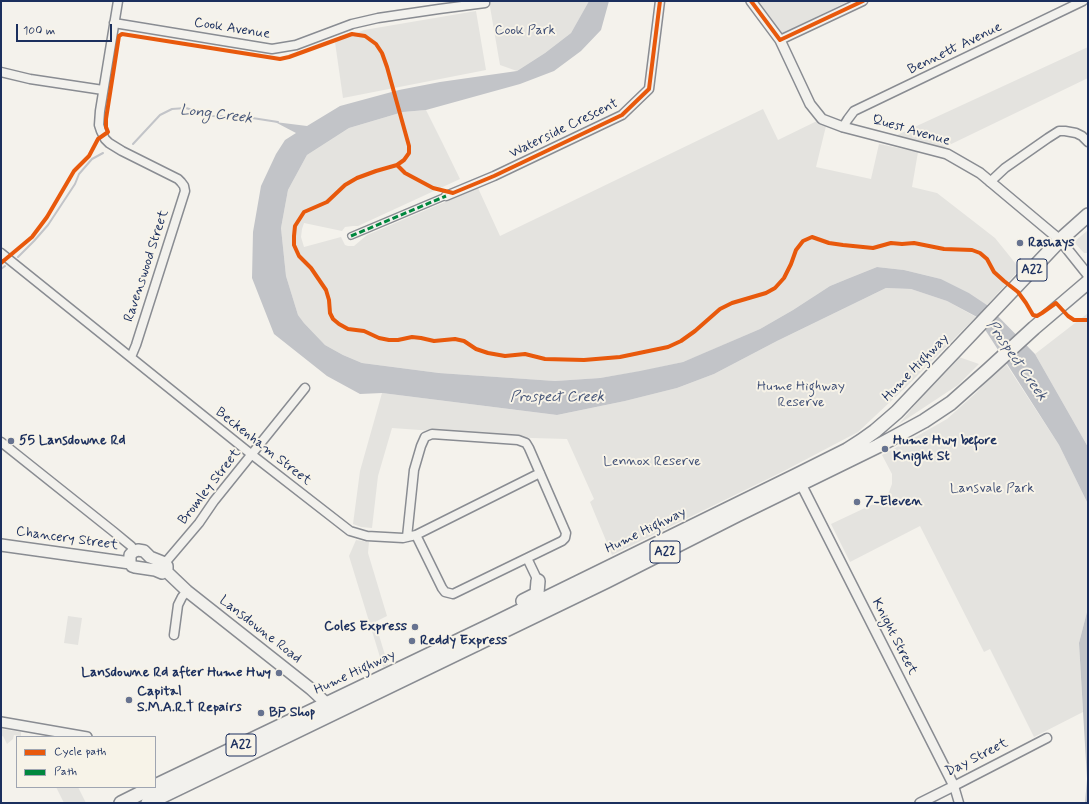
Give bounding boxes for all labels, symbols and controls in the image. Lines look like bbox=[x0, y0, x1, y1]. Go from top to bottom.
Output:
street label: Cook Avenue bbox=[193, 15, 271, 43]
scale bar bbox=[18, 16, 114, 42]
street label: Bennett Avenue bbox=[905, 19, 1005, 79]
text: 100 m bbox=[23, 23, 55, 39]
park label: Cook Park bbox=[495, 23, 555, 39]
street label: Waterside Crescent bbox=[507, 95, 621, 163]
water label: Long Creek bbox=[179, 102, 253, 128]
street label: Quest Avenue bbox=[870, 112, 952, 150]
street label: Ravenswood Street bbox=[121, 208, 173, 324]
place label: Rashays bbox=[1028, 235, 1075, 251]
marker: Rashays bbox=[1015, 238, 1025, 248]
road number: A22 bbox=[1017, 259, 1047, 281]
water label: Prospect Creek bbox=[982, 317, 1050, 405]
street label: Hume Highway bbox=[879, 331, 953, 405]
park label: Hume Highway Reserve bbox=[757, 379, 845, 412]
water label: Prospect Creek bbox=[510, 389, 604, 407]
street label: Beckenham Street bbox=[212, 404, 314, 490]
place label: 55 Lansdowne Rd bbox=[19, 433, 126, 449]
place label: Hume Hwy before Knight St bbox=[893, 433, 997, 466]
marker: 55 Lansdowne Rd bbox=[6, 436, 16, 446]
marker: Hume Hwy before Knight St bbox=[880, 444, 890, 454]
street label: Bromley Street bbox=[175, 446, 245, 528]
park label: Lennox Reserve bbox=[603, 454, 701, 470]
park label: Lansvale Park bbox=[950, 481, 1034, 497]
place label: 7-Eleven bbox=[865, 494, 923, 510]
marker: 7-Eleven bbox=[852, 497, 862, 507]
street label: Hume Highway bbox=[603, 504, 689, 558]
street label: Chancery Street bbox=[15, 524, 119, 554]
road number: A22 bbox=[650, 541, 680, 563]
street label: Lansdowne Road bbox=[215, 593, 305, 667]
street label: Knight Street bbox=[868, 596, 920, 678]
place label: Coles Express bbox=[324, 619, 407, 635]
marker: Coles Express bbox=[410, 622, 420, 632]
place label: Reddy Express bbox=[420, 633, 507, 649]
marker: Reddy Express bbox=[407, 636, 417, 646]
street label: Hume Highway bbox=[312, 647, 398, 699]
place label: Lansdowne Rd after Hume Hwy bbox=[81, 665, 271, 681]
marker: Lansdowne Rd after Hume Hwy bbox=[274, 668, 284, 678]
place label: Capital S.M.A.R.T Repairs bbox=[137, 684, 242, 716]
marker: Capital S.M.A.R.T Repairs bbox=[124, 695, 134, 705]
place label: BP Shop bbox=[269, 705, 315, 721]
marker: BP Shop bbox=[256, 708, 266, 718]
road number: A22 bbox=[226, 734, 256, 756]
street label: Day Street bbox=[943, 735, 1011, 781]
legend bbox=[16, 736, 156, 788]
text: Cycle path bbox=[54, 744, 106, 760]
text: Path bbox=[54, 764, 77, 780]

